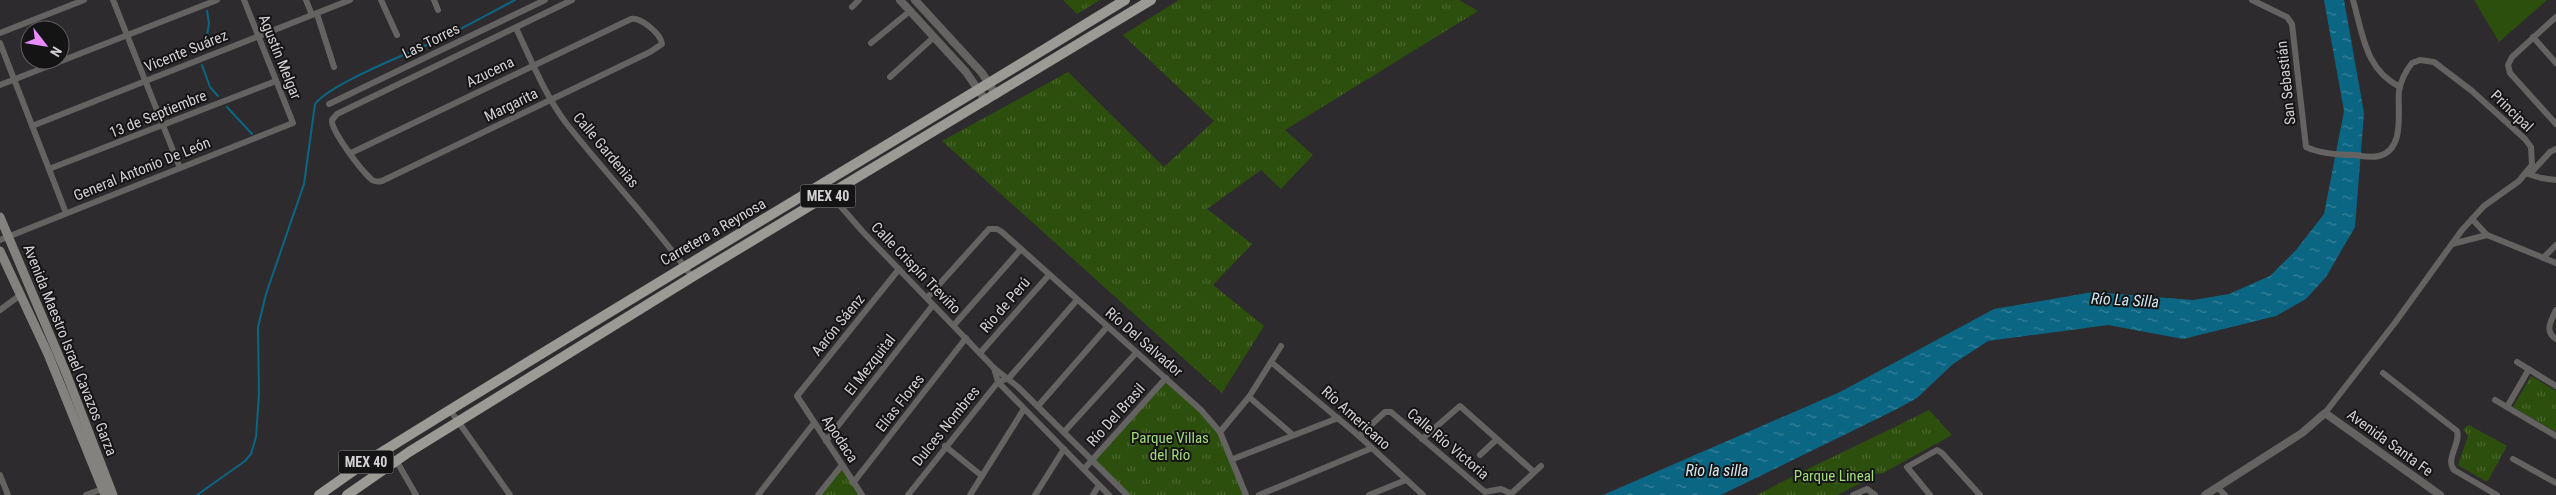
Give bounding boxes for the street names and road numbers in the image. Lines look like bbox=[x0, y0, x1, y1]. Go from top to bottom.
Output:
street label: Agustín Melgar bbox=[255, 12, 305, 102]
street label: Las Torres bbox=[399, 19, 463, 63]
street label: Vicente Suárez bbox=[142, 26, 230, 76]
street label: San Sebastián bbox=[2273, 40, 2299, 126]
street label: Azucena bbox=[463, 53, 517, 91]
street label: Margarita bbox=[481, 84, 541, 126]
street label: 13 de Septiembre bbox=[107, 86, 209, 142]
street label: Principal bbox=[2487, 86, 2537, 136]
street label: Calle Gardenias bbox=[569, 109, 643, 191]
street label: General Antonio De León bbox=[71, 133, 213, 205]
road number: MEX 40 bbox=[800, 185, 856, 208]
street label: Carretera a Reynosa bbox=[657, 195, 769, 269]
street label: Calle Crispín Treviño bbox=[867, 218, 965, 318]
street label: Avenida Maestro Israel Cavazos Garza bbox=[19, 242, 121, 458]
street label: Rio de Perú bbox=[976, 274, 1034, 336]
street label: Aarón Sáenz bbox=[808, 290, 868, 360]
street label: Río Del Salvador bbox=[1102, 304, 1187, 381]
street label: El Mezquital bbox=[841, 331, 899, 399]
street label: Elías Flores bbox=[872, 370, 928, 435]
street label: Río Del Brasil bbox=[1083, 380, 1149, 450]
street label: Dulces Nombres bbox=[908, 382, 984, 469]
street label: Río Americano bbox=[1318, 382, 1394, 454]
street label: Calle Río Victoria bbox=[1403, 405, 1493, 483]
street label: Avenida Santa Fe bbox=[2344, 406, 2436, 480]
street label: Apodaca bbox=[818, 412, 862, 466]
road number: MEX 40 bbox=[338, 451, 394, 474]

